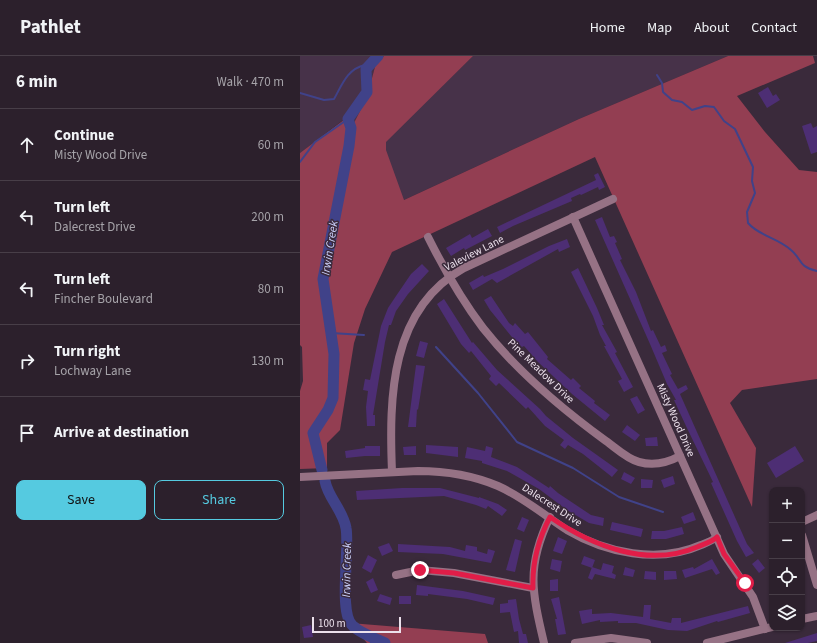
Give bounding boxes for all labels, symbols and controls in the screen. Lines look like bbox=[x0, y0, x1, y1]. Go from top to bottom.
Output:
text: Pathlet bbox=[20, 14, 81, 41]
text: Home bbox=[590, 18, 625, 38]
text: Map bbox=[647, 18, 672, 38]
text: About bbox=[694, 18, 729, 38]
text: Contact bbox=[751, 18, 797, 38]
text: 6 min bbox=[16, 70, 57, 94]
text: Walk · 470 m bbox=[216, 73, 284, 91]
text: Continue bbox=[54, 125, 114, 146]
icon: ahead bbox=[16, 134, 38, 156]
text: 60 m bbox=[258, 136, 284, 154]
text: Misty Wood Drive bbox=[54, 146, 147, 164]
text: Turn left bbox=[54, 197, 110, 218]
icon: left bbox=[16, 206, 38, 228]
text: 200 m bbox=[251, 208, 284, 226]
text: Dalecrest Drive bbox=[54, 218, 135, 236]
water label: Irwin Creek bbox=[317, 219, 343, 276]
street label: Valeview Lane bbox=[442, 231, 507, 274]
text: Turn left bbox=[54, 269, 110, 290]
icon: left bbox=[16, 278, 38, 300]
text: 80 m bbox=[258, 280, 284, 298]
text: Fincher Boulevard bbox=[54, 290, 153, 308]
street label: Pine Meadow Drive bbox=[504, 335, 578, 407]
text: Turn right bbox=[54, 341, 120, 362]
icon: right bbox=[16, 350, 38, 372]
text: 130 m bbox=[251, 352, 284, 370]
text: Lochway Lane bbox=[54, 362, 131, 380]
street label: Misty Wood Drive bbox=[653, 381, 699, 460]
icon: arrive bbox=[16, 422, 38, 444]
text: Arrive at destination bbox=[54, 422, 189, 443]
button: Save bbox=[16, 480, 146, 520]
button: Share bbox=[154, 480, 284, 520]
street label: Dalecrest Drive bbox=[519, 480, 585, 530]
map controls bbox=[769, 487, 805, 631]
button: + bbox=[769, 487, 805, 523]
button: − bbox=[769, 523, 805, 559]
water label: Irwin Creek bbox=[338, 542, 356, 598]
button: locate bbox=[769, 559, 805, 595]
route end bbox=[411, 561, 429, 579]
route start bbox=[736, 574, 754, 592]
button: layers bbox=[769, 595, 805, 631]
scale bar bbox=[312, 615, 401, 634]
text: 100 m bbox=[318, 616, 346, 631]

